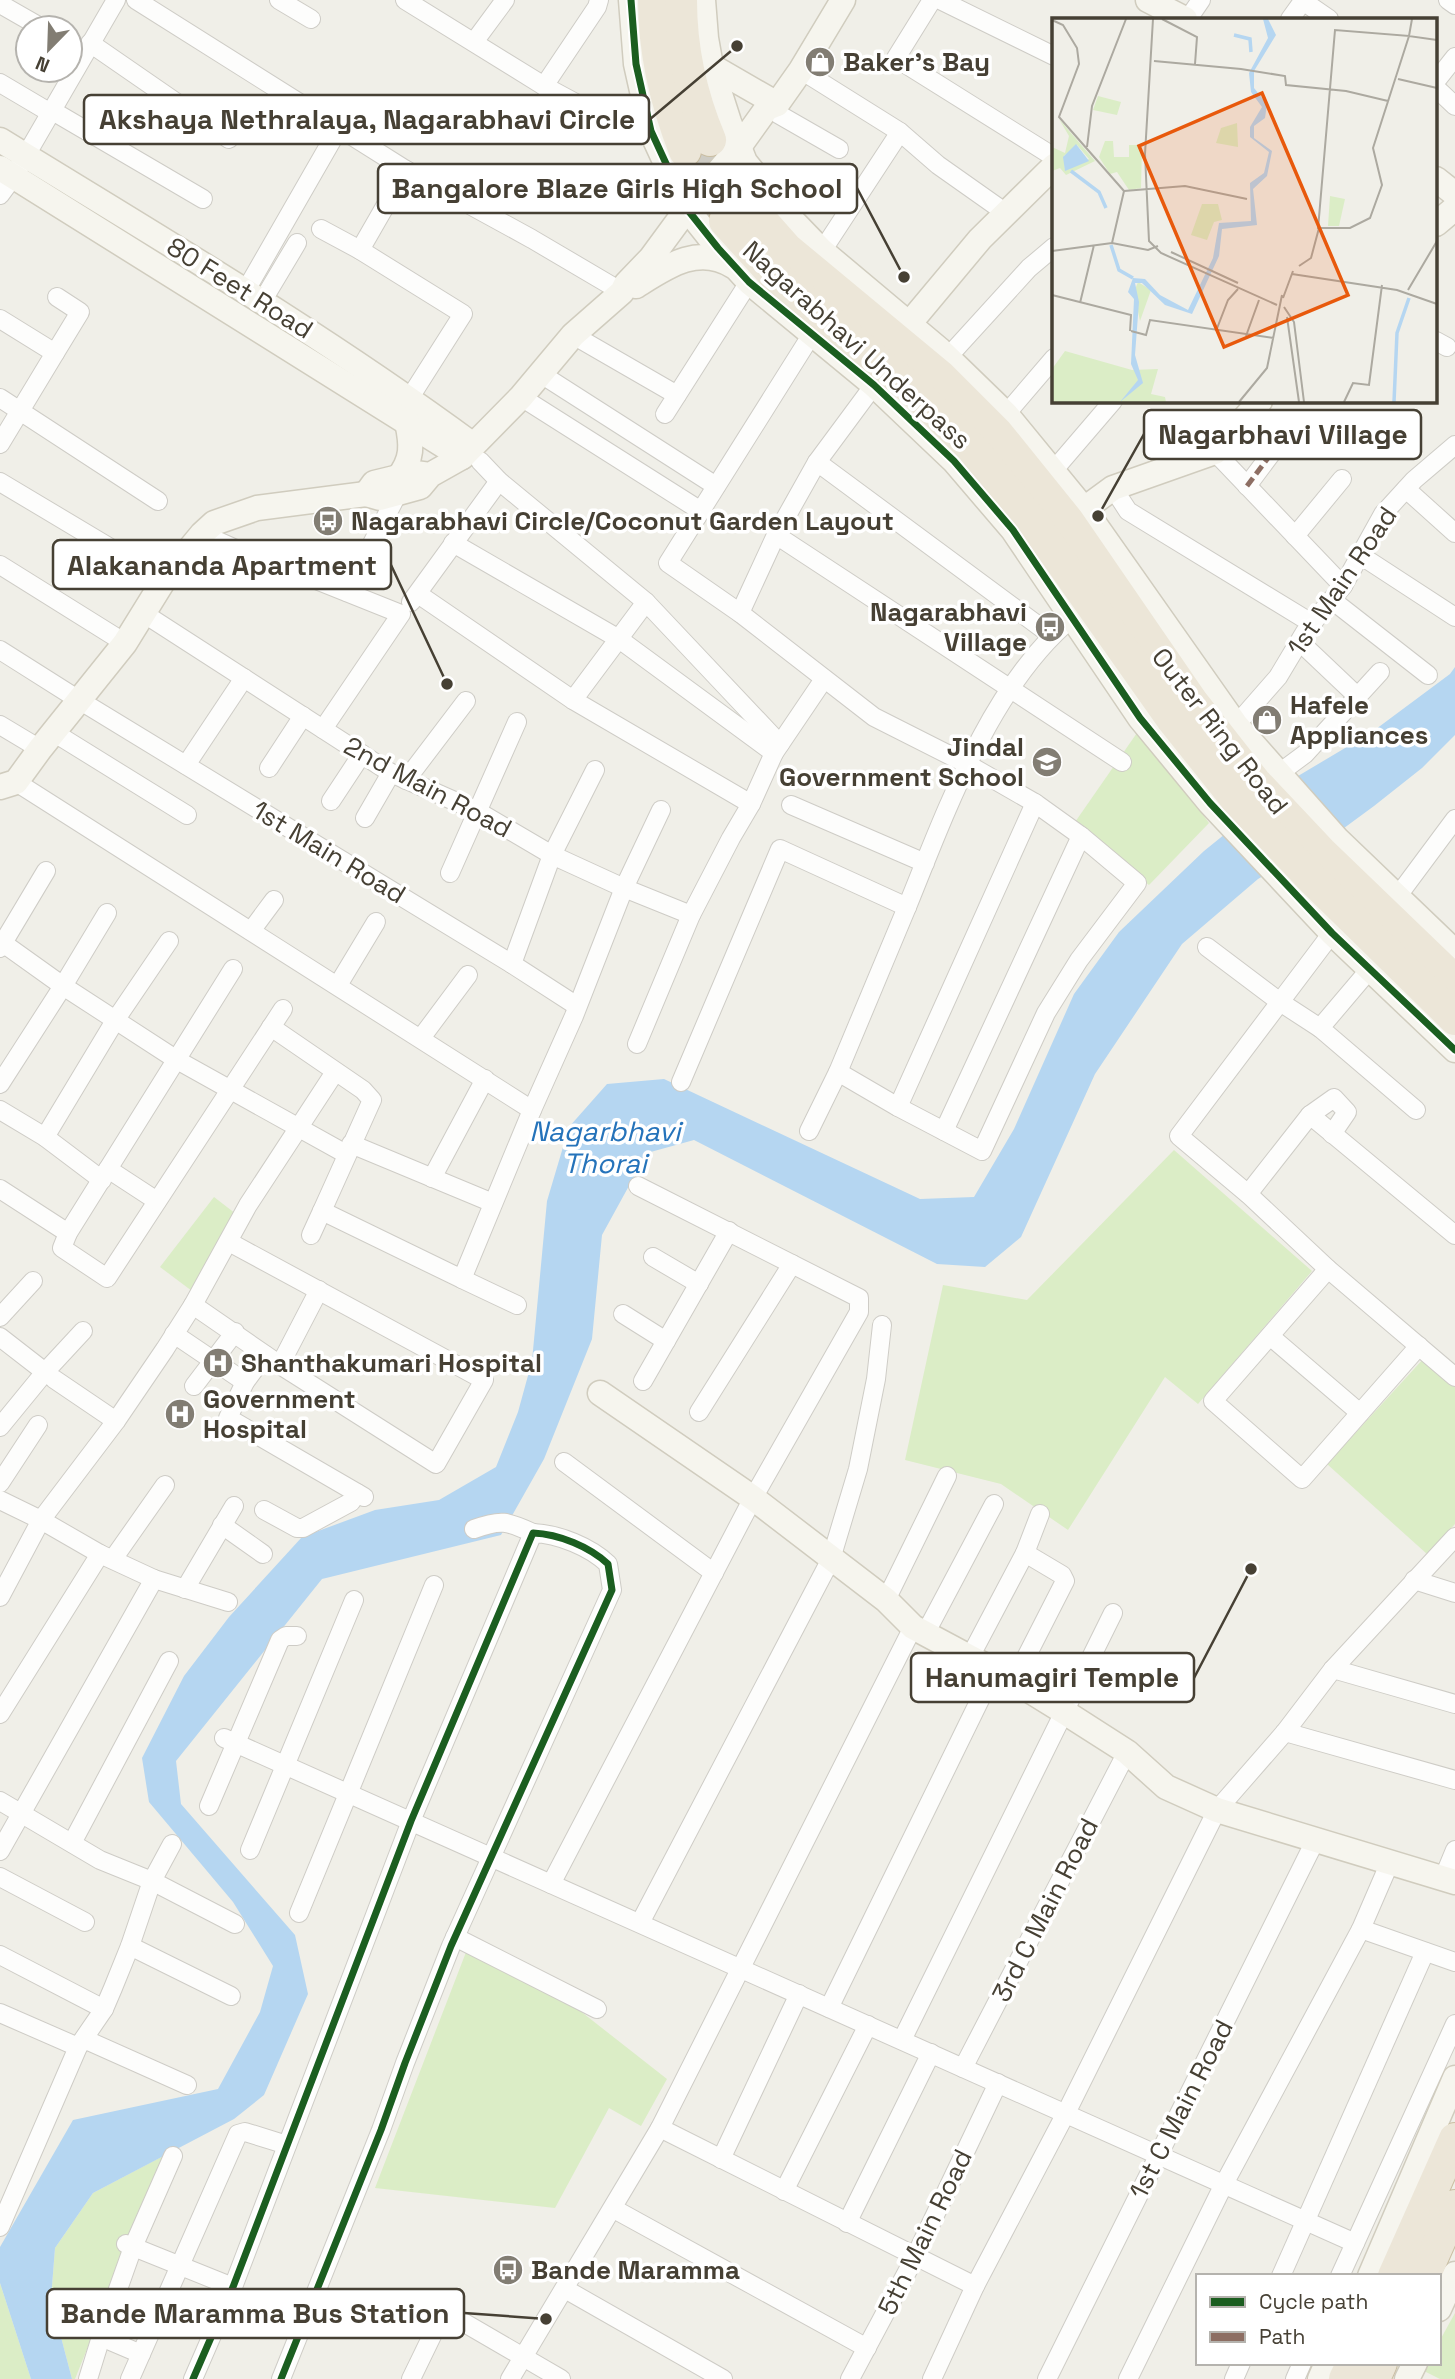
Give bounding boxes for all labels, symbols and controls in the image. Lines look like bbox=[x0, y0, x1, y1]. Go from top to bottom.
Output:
north arrow bbox=[14, 14, 84, 84]
inset map bbox=[1052, 18, 1438, 402]
shop icon: Baker's Bay bbox=[803, 45, 837, 79]
place label: Baker's Bay bbox=[843, 45, 990, 79]
text: N bbox=[32, 50, 53, 78]
callout: Akshaya Nethralaya, Nagarabhavi Circle bbox=[84, 95, 649, 144]
text: Akshaya Nethralaya, Nagarabhavi Circle bbox=[99, 101, 635, 137]
callout: Bangalore Blaze Girls High School bbox=[378, 164, 857, 213]
text: Bangalore Blaze Girls High School bbox=[392, 170, 842, 206]
street label: 80 Feet Road bbox=[161, 230, 319, 346]
street label: Nagarabhavi Underpass bbox=[736, 233, 978, 457]
callout: Nagarbhavi Village bbox=[1144, 410, 1421, 459]
text: Nagarbhavi Village bbox=[1158, 416, 1408, 452]
street label: 1st Main Road bbox=[1279, 500, 1405, 662]
bus stop icon: Nagarabhavi Circle/Coconut Garden Layout bbox=[311, 504, 345, 538]
place label: Nagarabhavi Circle/Coconut Garden Layout bbox=[351, 504, 894, 538]
callout: Alakananda Apartment bbox=[53, 540, 391, 589]
text: Alakananda Apartment bbox=[67, 547, 377, 583]
place label: Nagarabhavi Village bbox=[870, 595, 1027, 659]
bus stop icon: Nagarabhavi Village bbox=[1033, 610, 1067, 644]
street label: Outer Ring Road bbox=[1144, 641, 1296, 821]
place label: Hafele Appliances bbox=[1290, 688, 1428, 752]
shop icon: Hafele Appliances bbox=[1250, 703, 1284, 737]
street label: 2nd Main Road bbox=[338, 728, 518, 846]
place label: Jindal Government School bbox=[779, 730, 1024, 794]
school or university icon: Jindal Government School bbox=[1030, 745, 1064, 779]
street label: 1st Main Road bbox=[246, 793, 412, 911]
water label: Nagarbhavi Thorai bbox=[529, 1113, 684, 1181]
hospital icon: Shanthakumari Hospital bbox=[201, 1346, 235, 1380]
place label: Shanthakumari Hospital bbox=[241, 1346, 542, 1380]
place label: Government Hospital bbox=[203, 1382, 356, 1446]
hospital icon: Government Hospital bbox=[163, 1397, 197, 1431]
callout: Hanumagiri Temple bbox=[911, 1653, 1194, 1702]
text: Hanumagiri Temple bbox=[925, 1659, 1179, 1695]
street label: 3rd C Main Road bbox=[984, 1812, 1106, 2008]
street label: 1st C Main Road bbox=[1121, 2014, 1241, 2204]
street label: 5th Main Road bbox=[870, 2143, 980, 2321]
bus stop icon: Bande Maramma bbox=[491, 2253, 525, 2287]
place label: Bande Maramma bbox=[531, 2253, 740, 2287]
legend bbox=[1196, 2274, 1441, 2365]
text: Cycle path bbox=[1259, 2288, 1368, 2315]
callout: Bande Maramma Bus Station bbox=[47, 2289, 464, 2338]
text: Bande Maramma Bus Station bbox=[60, 2295, 450, 2331]
text: Path bbox=[1259, 2323, 1305, 2350]

